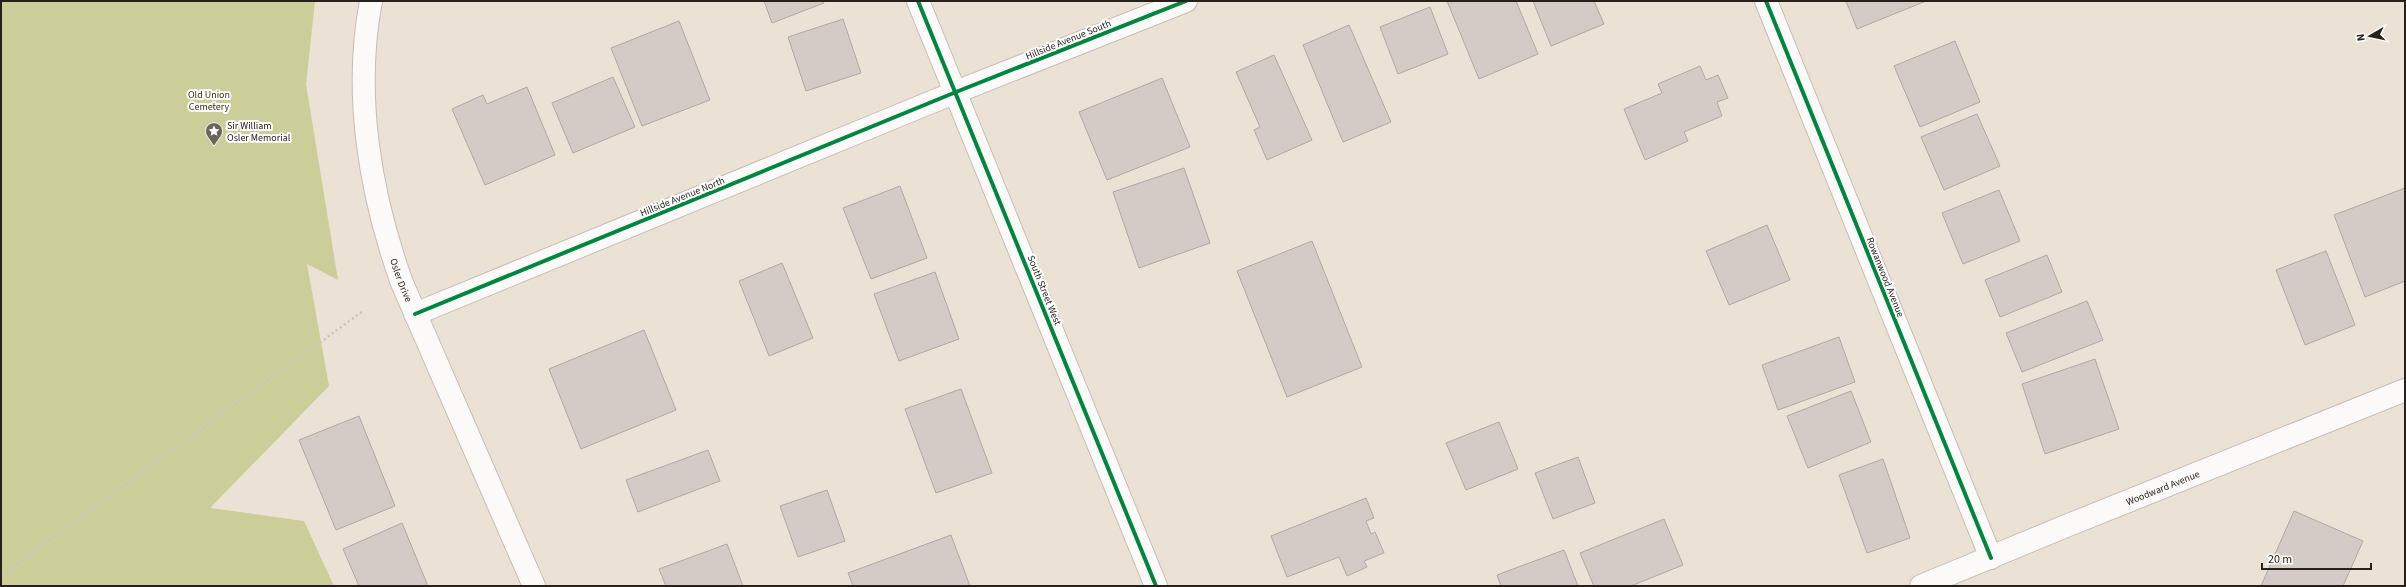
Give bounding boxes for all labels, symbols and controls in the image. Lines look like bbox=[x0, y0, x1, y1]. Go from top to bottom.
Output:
street label: Hillside Avenue South bbox=[1024, 16, 1113, 63]
north arrow bbox=[2350, 16, 2390, 56]
text: N bbox=[2353, 33, 2369, 42]
park label: Old Union Cemetery bbox=[188, 88, 230, 114]
place label: Sir William Osler Memorial bbox=[227, 119, 291, 145]
place icon: Sir William Osler Memorial bbox=[204, 121, 224, 146]
street label: Hillside Avenue North bbox=[638, 174, 727, 220]
street label: Rowanwood Avenue bbox=[1863, 235, 1907, 319]
street label: South Street West bbox=[1024, 253, 1065, 328]
street label: Osler Drive bbox=[386, 257, 415, 304]
street label: Woodward Avenue bbox=[2124, 467, 2202, 509]
scale bar bbox=[2262, 545, 2371, 571]
text: 20 m bbox=[2268, 551, 2292, 568]

